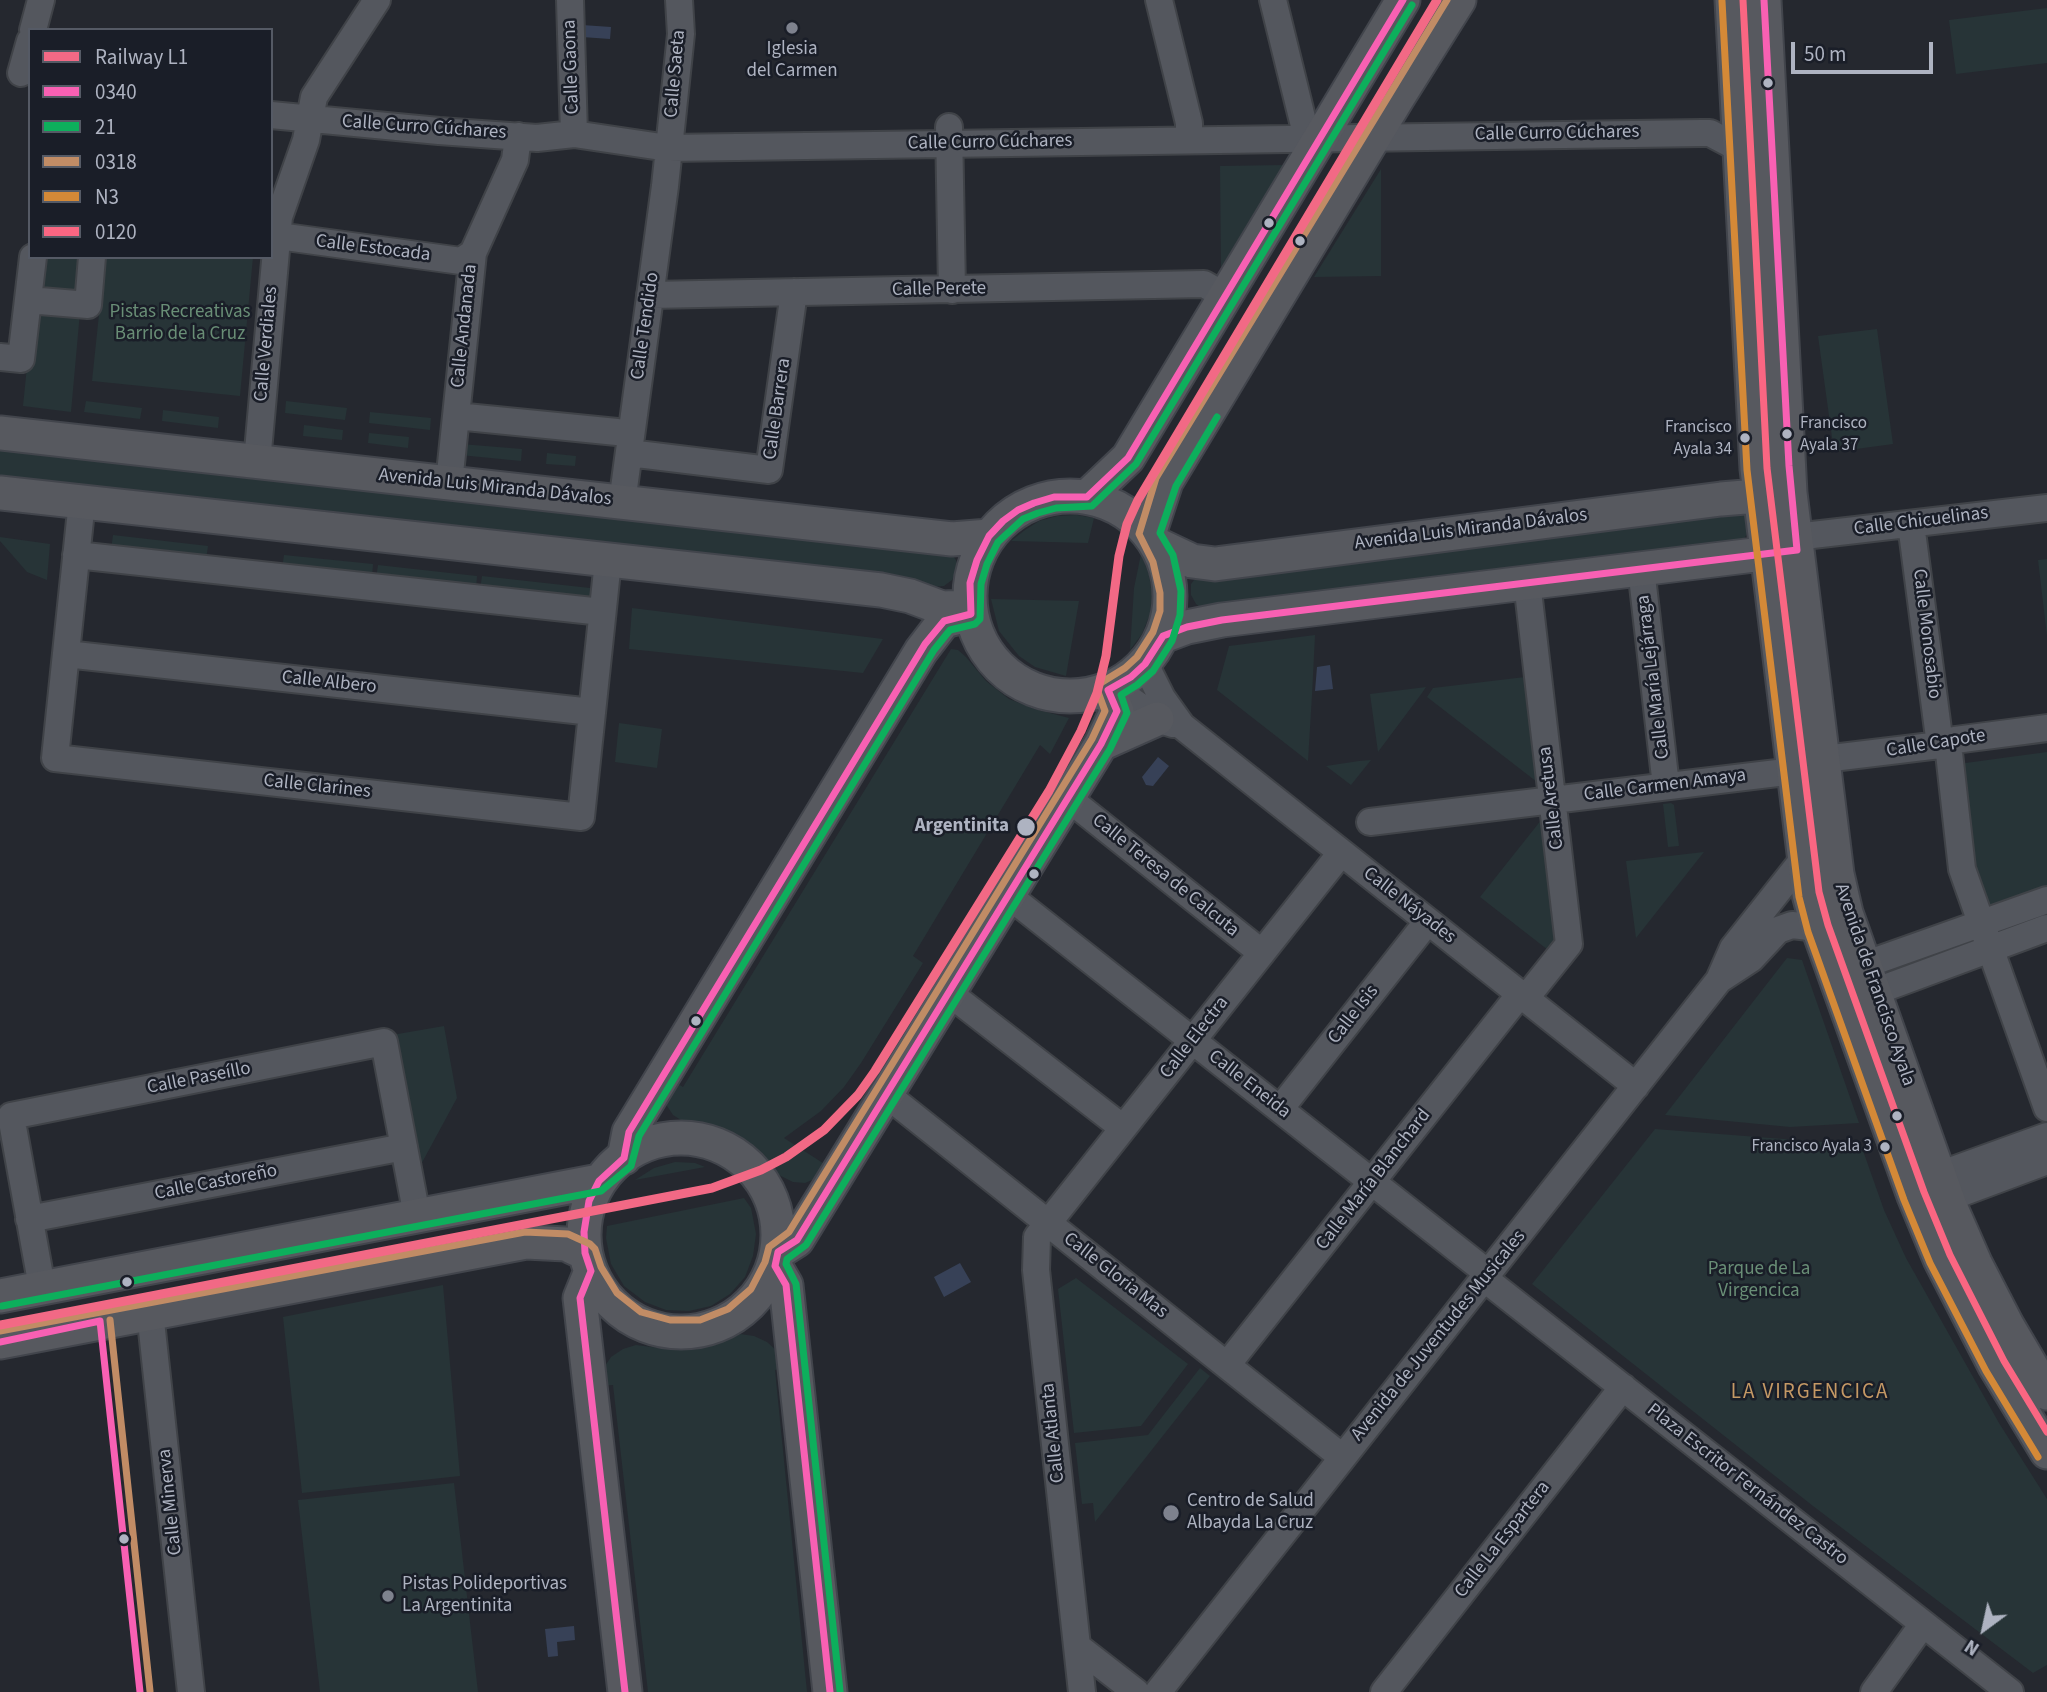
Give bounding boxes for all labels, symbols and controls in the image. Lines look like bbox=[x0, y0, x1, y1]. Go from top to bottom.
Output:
street label: Calle Gaona bbox=[559, 19, 585, 115]
marker: Iglesia del Carmen bbox=[784, 20, 800, 36]
legend bbox=[28, 28, 273, 259]
scale bar bbox=[1795, 28, 1937, 72]
street label: Calle Saeta bbox=[661, 29, 691, 119]
place label: Iglesia del Carmen bbox=[746, 39, 838, 83]
text: 50 m bbox=[1804, 39, 1846, 69]
text: Railway L1 bbox=[95, 42, 188, 72]
unlabelled marker bbox=[1761, 76, 1775, 90]
text: 0340 bbox=[95, 77, 137, 107]
street label: Calle Curro Cúchares bbox=[341, 111, 507, 145]
text: 21 bbox=[95, 112, 116, 142]
street label: Calle Curro Cúchares bbox=[1474, 121, 1640, 147]
street label: Calle Curro Cúchares bbox=[907, 130, 1073, 156]
text: 0318 bbox=[95, 147, 137, 177]
text: N3 bbox=[95, 182, 119, 212]
unlabelled marker bbox=[1262, 216, 1276, 230]
text: 0120 bbox=[95, 217, 137, 247]
street label: Calle Estocada bbox=[314, 231, 432, 267]
unlabelled marker bbox=[1293, 234, 1307, 248]
street label: Calle Andanada bbox=[447, 263, 483, 389]
street label: Calle Tendido bbox=[627, 271, 665, 381]
street label: Calle Perete bbox=[892, 278, 986, 302]
street label: Calle Verdiales bbox=[251, 285, 283, 403]
park label: Pistas Recreativas Barrio de la Cruz bbox=[109, 302, 251, 346]
street label: Calle Barrera bbox=[760, 357, 796, 461]
place label: Francisco Ayala 37 bbox=[1800, 414, 1867, 454]
place label: Francisco Ayala 34 bbox=[1665, 418, 1732, 458]
marker: Francisco Ayala 37 bbox=[1780, 427, 1794, 441]
marker: Francisco Ayala 34 bbox=[1738, 431, 1752, 445]
street label: Avenida Luis Miranda Dávalos bbox=[377, 464, 613, 512]
street label: Calle Chicuelinas bbox=[1853, 502, 1989, 542]
street label: Avenida Luis Miranda Dávalos bbox=[1353, 504, 1589, 556]
street label: Calle Monosabio bbox=[1907, 568, 1945, 700]
street label: Calle María Lejárraga bbox=[1633, 594, 1675, 760]
street label: Calle Albero bbox=[281, 667, 377, 699]
street label: Calle Capote bbox=[1885, 725, 1987, 763]
street label: Calle Aretusa bbox=[1534, 745, 1570, 851]
street label: Calle Carmen Amaya bbox=[1583, 765, 1747, 807]
street label: Calle Clarines bbox=[262, 770, 372, 804]
street label: Calle Teresa de Calcuta bbox=[1087, 810, 1243, 942]
place label: Argentinita bbox=[915, 816, 1009, 838]
marker: Argentinita bbox=[1015, 816, 1037, 838]
street label: Calle Náyades bbox=[1358, 863, 1460, 949]
unlabelled marker bbox=[1027, 867, 1041, 881]
street label: Avenida de Francisco Ayala bbox=[1829, 881, 1919, 1089]
street label: Calle Isis bbox=[1324, 981, 1384, 1049]
street label: Calle Electra bbox=[1156, 992, 1234, 1084]
unlabelled marker bbox=[689, 1014, 703, 1028]
street label: Calle Eneida bbox=[1203, 1046, 1295, 1124]
street label: Calle Paseíllo bbox=[145, 1058, 253, 1100]
street label: Calle María Blanchard bbox=[1312, 1105, 1436, 1255]
unlabelled marker bbox=[1890, 1109, 1904, 1123]
place label: Francisco Ayala 3 bbox=[1751, 1137, 1872, 1157]
marker: Francisco Ayala 3 bbox=[1878, 1140, 1892, 1154]
street label: Calle Castoreño bbox=[153, 1160, 279, 1206]
street label: Avenida de Juventudes Musicales bbox=[1347, 1226, 1531, 1446]
street label: Calle Gloria Mas bbox=[1058, 1228, 1172, 1324]
park label: Parque de La Virgencica bbox=[1708, 1259, 1810, 1303]
unlabelled marker bbox=[120, 1275, 134, 1289]
district label: LA VIRGENCICA bbox=[1732, 1380, 1888, 1406]
street label: Calle Atlanta bbox=[1037, 1382, 1071, 1484]
street label: Plaza Escritor Fernández Castro bbox=[1642, 1399, 1852, 1571]
street label: Calle Minerva bbox=[154, 1448, 188, 1556]
street label: Calle La Espartera bbox=[1450, 1477, 1556, 1603]
place label: Centro de Salud Albayda La Cruz bbox=[1187, 1491, 1314, 1535]
marker: Centro de Salud Albayda La Cruz bbox=[1161, 1503, 1181, 1523]
unlabelled marker bbox=[117, 1532, 131, 1546]
place label: Pistas Polideportivas La Argentinita bbox=[402, 1574, 567, 1618]
marker: Pistas Polideportivas La Argentinita bbox=[380, 1588, 396, 1604]
north arrow bbox=[1949, 1594, 2019, 1664]
text: N bbox=[1960, 1632, 1985, 1662]

